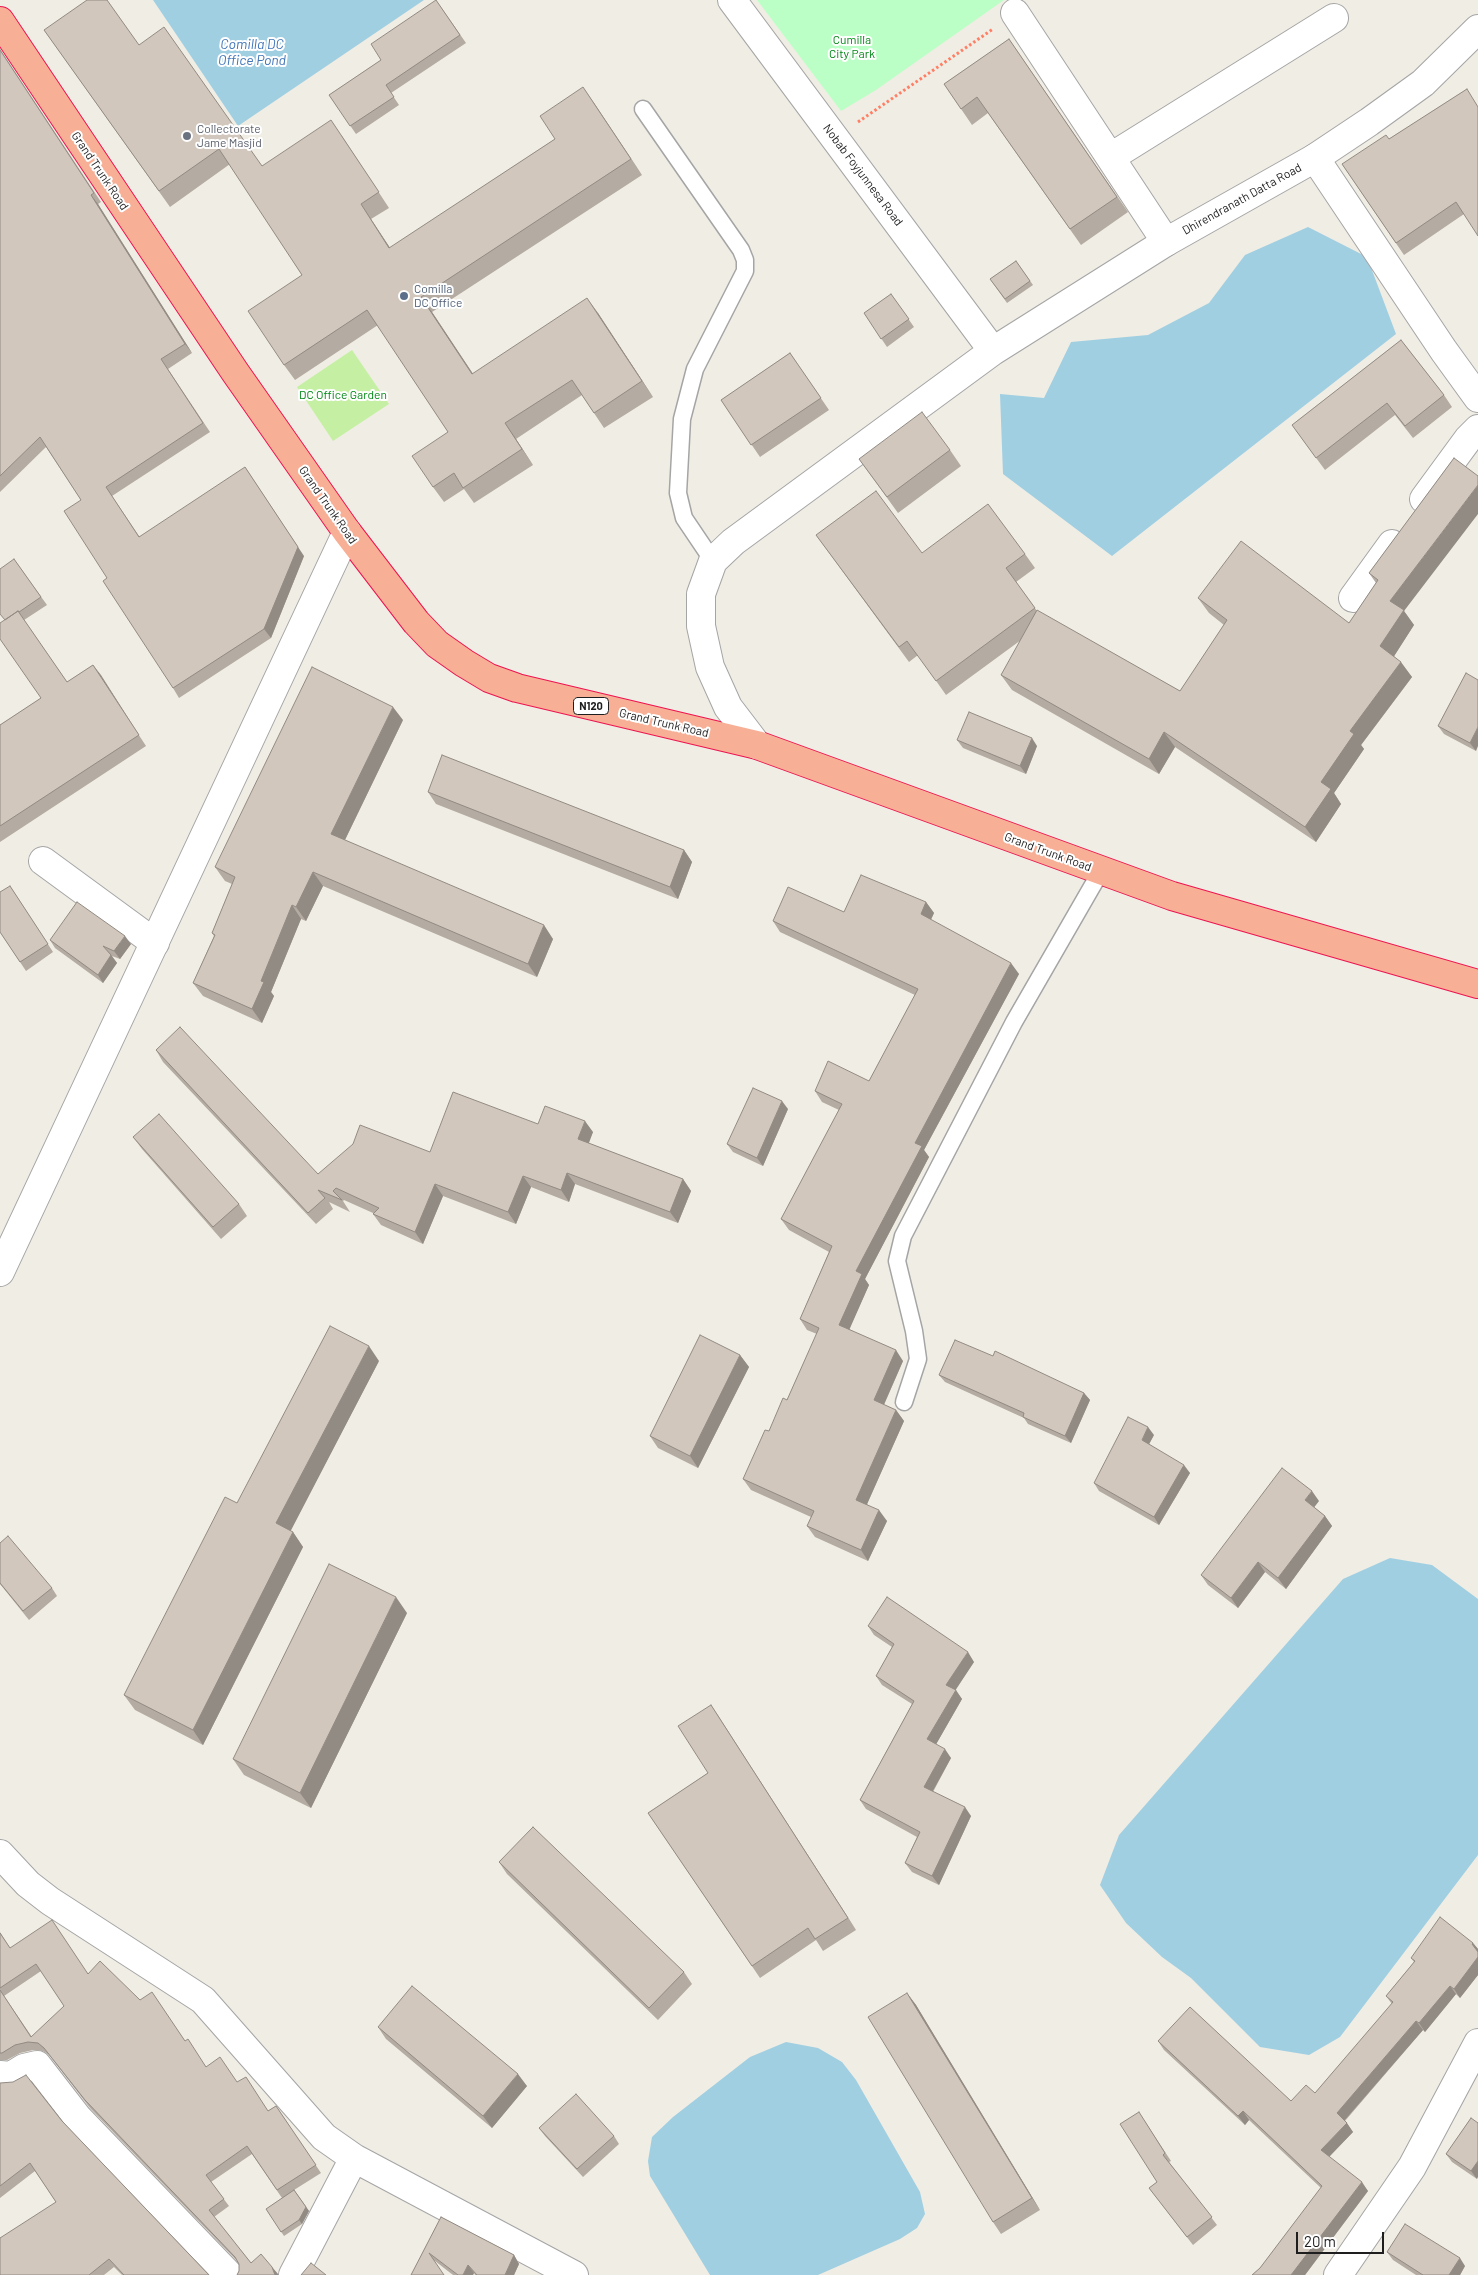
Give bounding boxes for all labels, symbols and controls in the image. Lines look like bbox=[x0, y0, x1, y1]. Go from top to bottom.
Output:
park label: Cumilla City Park bbox=[829, 33, 875, 61]
water label: Comilla DC Office Pond bbox=[218, 36, 286, 68]
street label: Nobab Foyjunnesa Road bbox=[820, 121, 906, 229]
place label: Collectorate Jame Masjid bbox=[197, 122, 262, 150]
street label: Grand Trunk Road bbox=[68, 129, 132, 213]
marker: Collectorate Jame Masjid bbox=[181, 130, 193, 142]
street label: Dhirendranath Datta Road bbox=[1180, 160, 1304, 238]
place label: Comilla DC Office bbox=[414, 282, 462, 310]
marker: Comilla DC Office bbox=[398, 290, 410, 302]
park label: DC Office Garden bbox=[299, 388, 387, 402]
street label: Grand Trunk Road bbox=[296, 463, 360, 547]
road number: N120 bbox=[574, 698, 608, 714]
street label: Grand Trunk Road bbox=[618, 706, 710, 740]
street label: Grand Trunk Road bbox=[1003, 830, 1093, 874]
scale bar bbox=[1298, 2222, 1386, 2254]
text: 20 m bbox=[1304, 2232, 1336, 2250]

